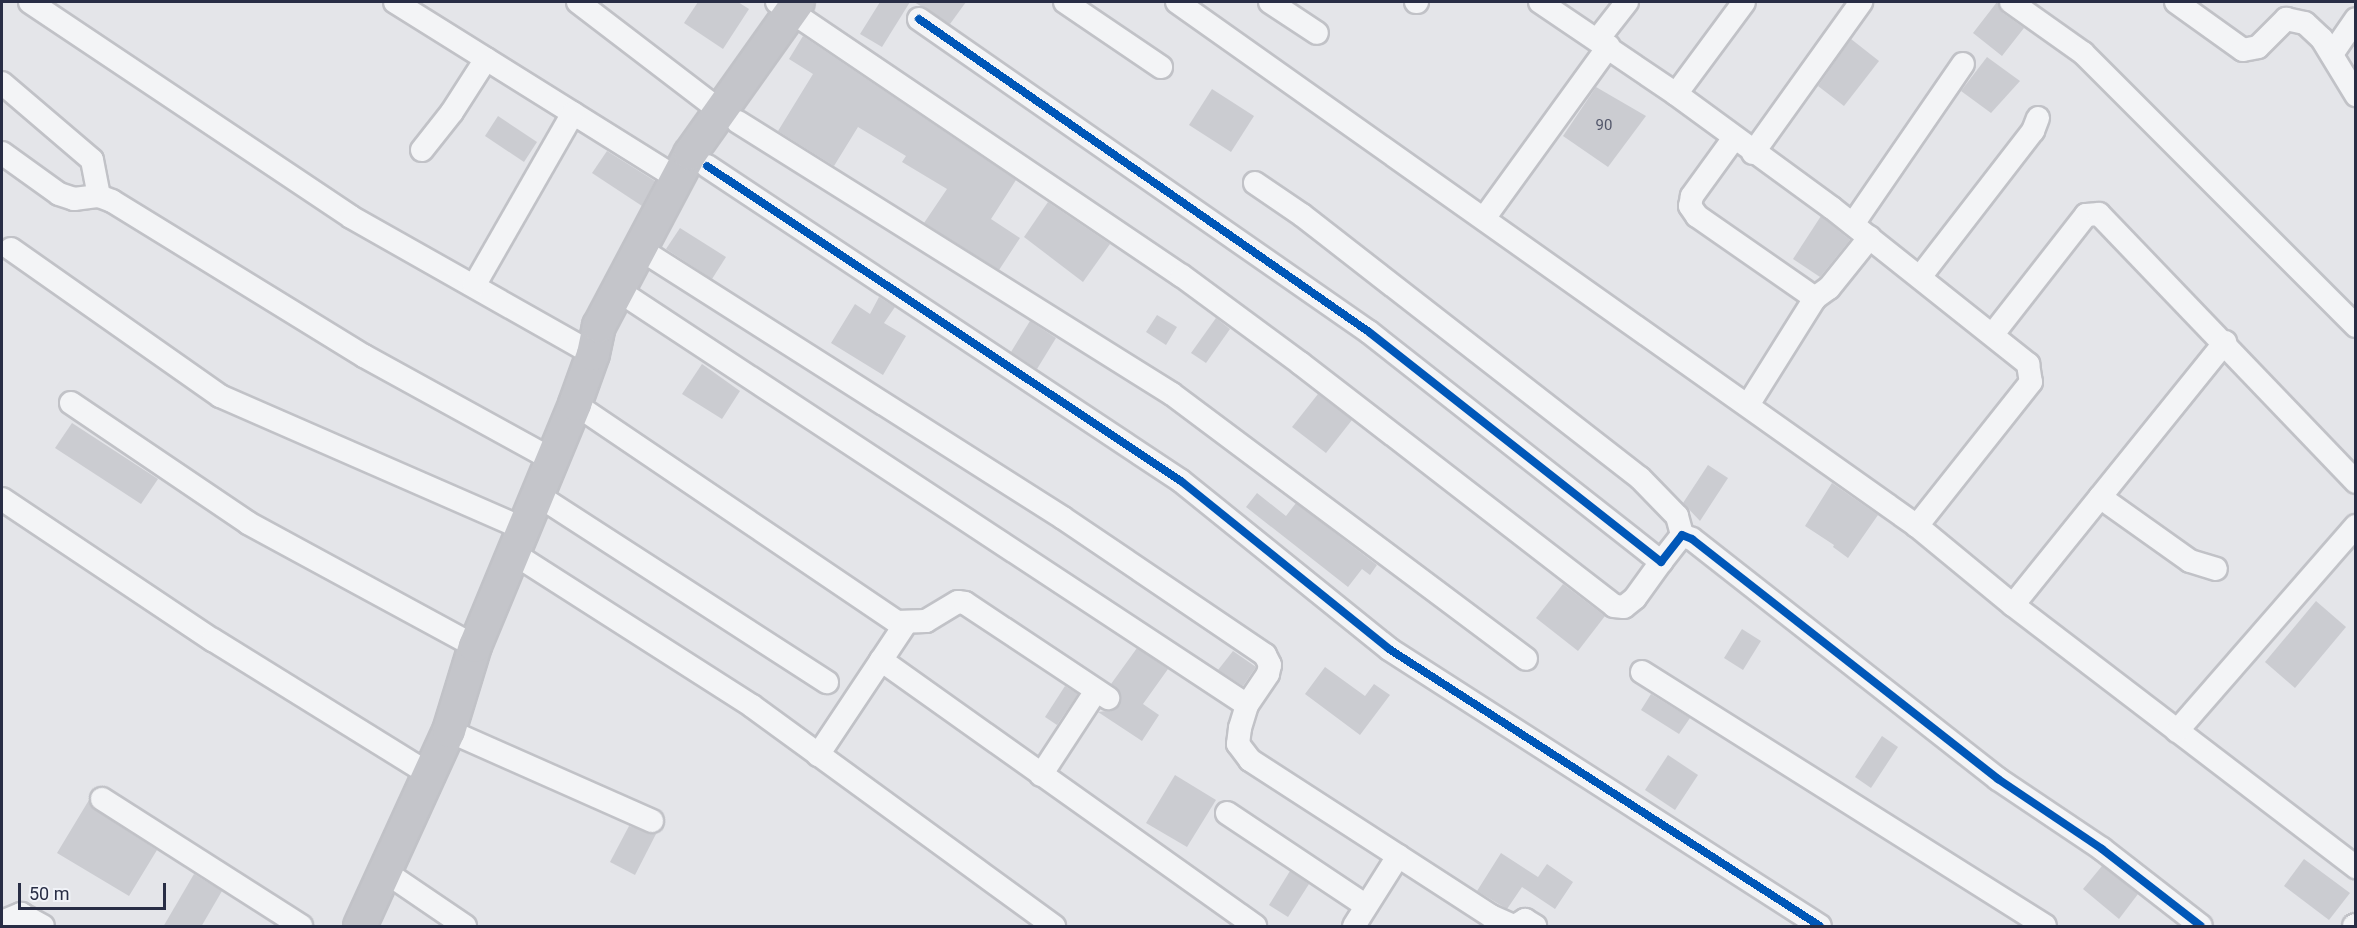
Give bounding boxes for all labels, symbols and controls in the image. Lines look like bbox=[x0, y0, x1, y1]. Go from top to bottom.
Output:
house number: 90 bbox=[1596, 117, 1612, 135]
scale bar bbox=[21, 871, 170, 909]
text: 50 m bbox=[29, 883, 69, 904]

